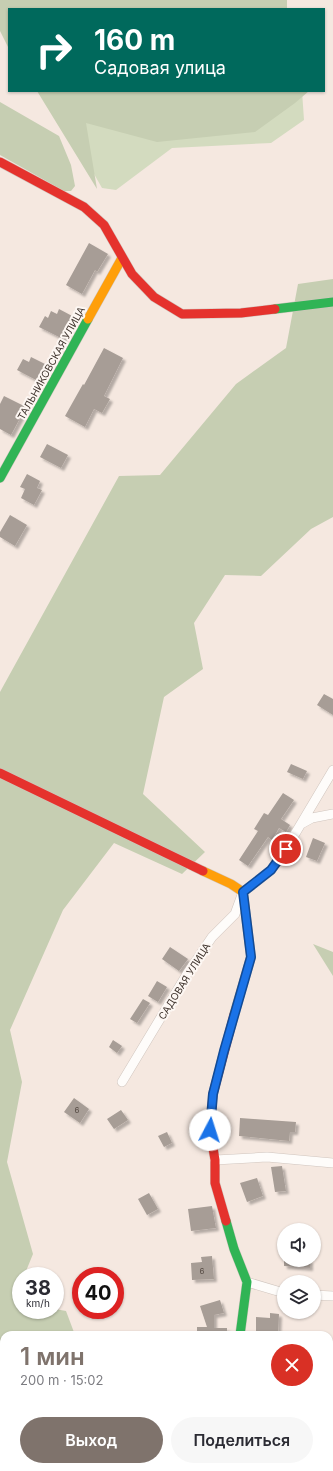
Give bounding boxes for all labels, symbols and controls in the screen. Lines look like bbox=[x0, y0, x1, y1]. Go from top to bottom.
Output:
text: 160 m bbox=[94, 23, 175, 57]
icon: right bbox=[28, 24, 80, 76]
text: Садовая улица bbox=[94, 57, 226, 78]
street label: ТАЛЬНИКОВСКАЯ УЛИЦА bbox=[15, 304, 87, 422]
pin bbox=[269, 832, 303, 866]
icon: arrive bbox=[275, 838, 297, 860]
street label: САДОВАЯ УЛИЦА bbox=[156, 940, 212, 1021]
house number: 6 bbox=[75, 1105, 80, 1115]
position arrow bbox=[189, 1109, 231, 1151]
map controls bbox=[277, 1223, 321, 1319]
button: sound bbox=[277, 1223, 321, 1267]
house number: 6 bbox=[200, 1266, 205, 1276]
speed limit sign: 40 bbox=[72, 1267, 124, 1319]
button: layers bbox=[277, 1275, 321, 1319]
text: 38 bbox=[25, 1276, 51, 1300]
text: km/h bbox=[26, 1297, 50, 1309]
text: 1 мин bbox=[20, 1342, 85, 1371]
button: close bbox=[271, 1344, 313, 1386]
text: 200 m · 15:02 bbox=[20, 1372, 104, 1388]
button: Выход bbox=[20, 1417, 163, 1463]
button: Поделиться bbox=[171, 1417, 313, 1463]

